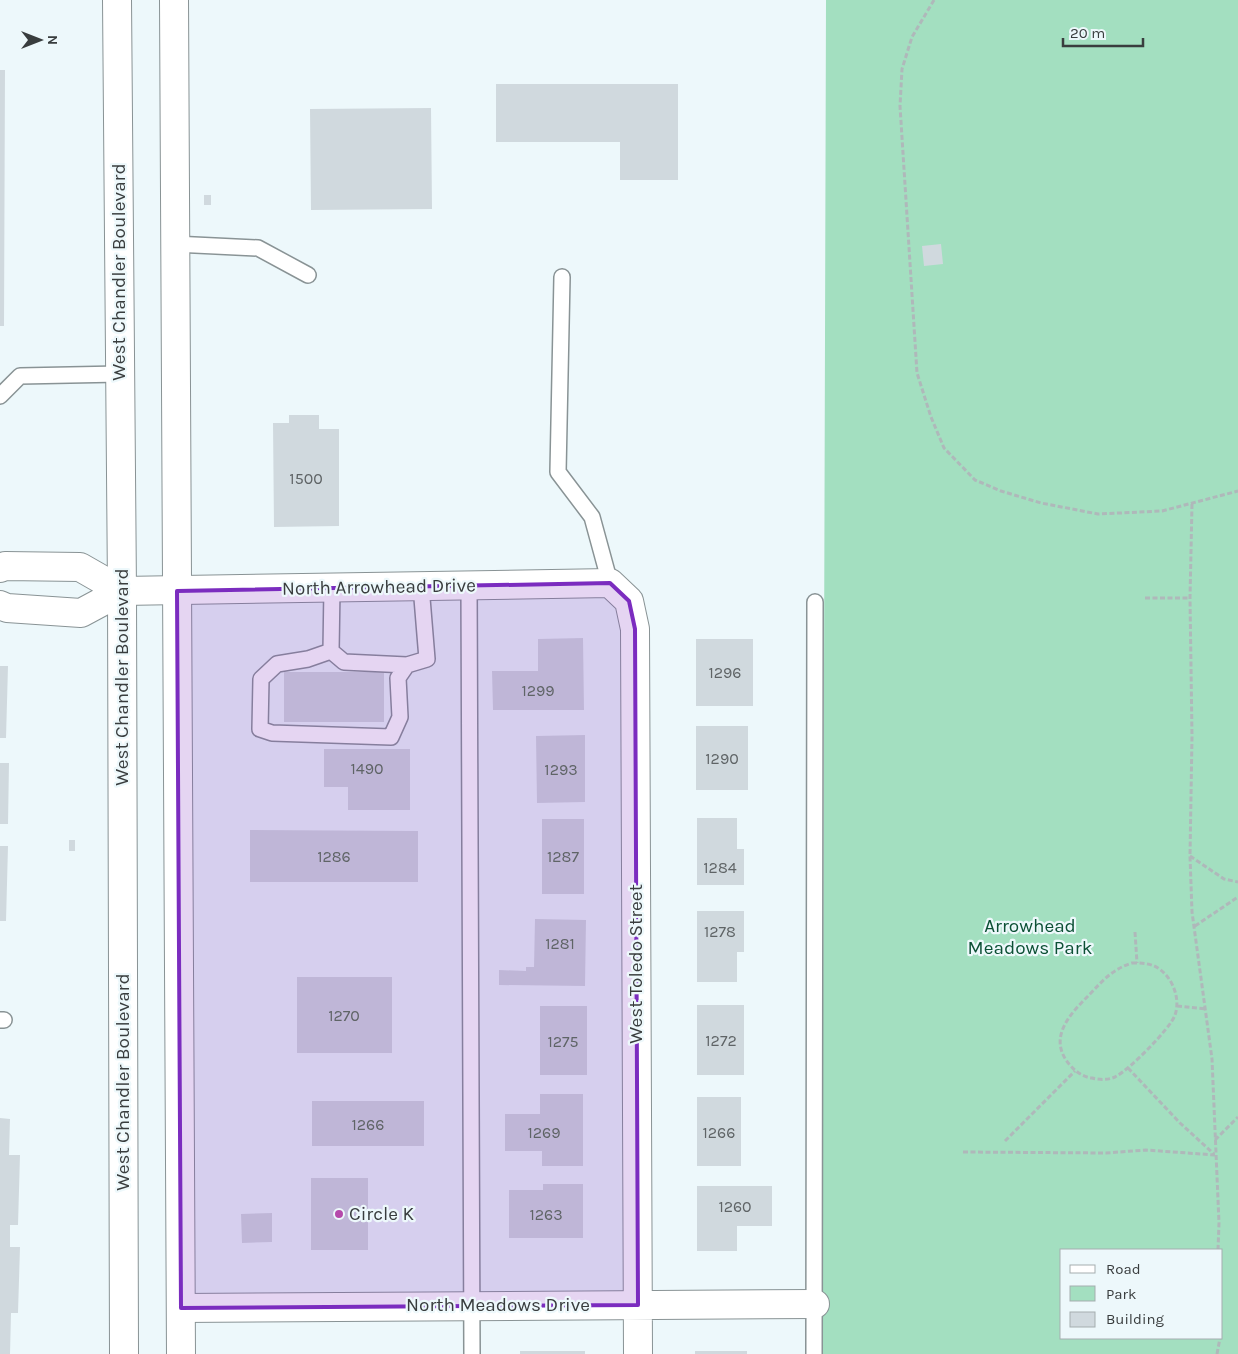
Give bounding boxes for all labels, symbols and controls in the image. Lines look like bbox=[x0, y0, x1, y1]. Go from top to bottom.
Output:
north arrow bbox=[15, 15, 65, 65]
scale bar bbox=[1063, 15, 1143, 47]
text: 20 m bbox=[1070, 24, 1105, 42]
text: N bbox=[44, 35, 61, 45]
street label: West Chandler Boulevard bbox=[108, 163, 130, 381]
house number: 1500 bbox=[289, 469, 323, 488]
street label: West Chandler Boulevard bbox=[111, 568, 133, 786]
street label: North Arrowhead Drive bbox=[282, 574, 476, 600]
house number: 1296 bbox=[709, 663, 742, 682]
house number: 1299 bbox=[521, 681, 555, 700]
house number: 1290 bbox=[705, 749, 739, 768]
house number: 1490 bbox=[351, 759, 384, 778]
house number: 1293 bbox=[544, 760, 578, 779]
house number: 1286 bbox=[317, 847, 351, 866]
house number: 1287 bbox=[547, 847, 579, 866]
house number: 1284 bbox=[703, 858, 737, 877]
street label: West Toledo Street bbox=[625, 884, 647, 1044]
park label: Arrowhead Meadows Park bbox=[968, 915, 1093, 959]
house number: 1278 bbox=[704, 922, 736, 941]
house number: 1281 bbox=[545, 934, 575, 953]
street label: West Chandler Boulevard bbox=[112, 973, 134, 1191]
house number: 1270 bbox=[328, 1006, 360, 1025]
house number: 1272 bbox=[705, 1031, 737, 1050]
house number: 1275 bbox=[547, 1032, 579, 1051]
house number: 1266 bbox=[352, 1115, 384, 1134]
house number: 1269 bbox=[528, 1123, 561, 1142]
house number: 1266 bbox=[703, 1123, 735, 1142]
house number: 1260 bbox=[718, 1197, 752, 1216]
place label: Circle K bbox=[349, 1203, 415, 1225]
house number: 1263 bbox=[529, 1205, 563, 1224]
marker: Circle K bbox=[333, 1208, 345, 1220]
legend bbox=[1060, 1249, 1223, 1339]
text: Road bbox=[1106, 1260, 1141, 1278]
text: Park bbox=[1106, 1285, 1136, 1303]
street label: North Meadows Drive bbox=[406, 1294, 590, 1316]
text: Building bbox=[1106, 1310, 1164, 1328]

